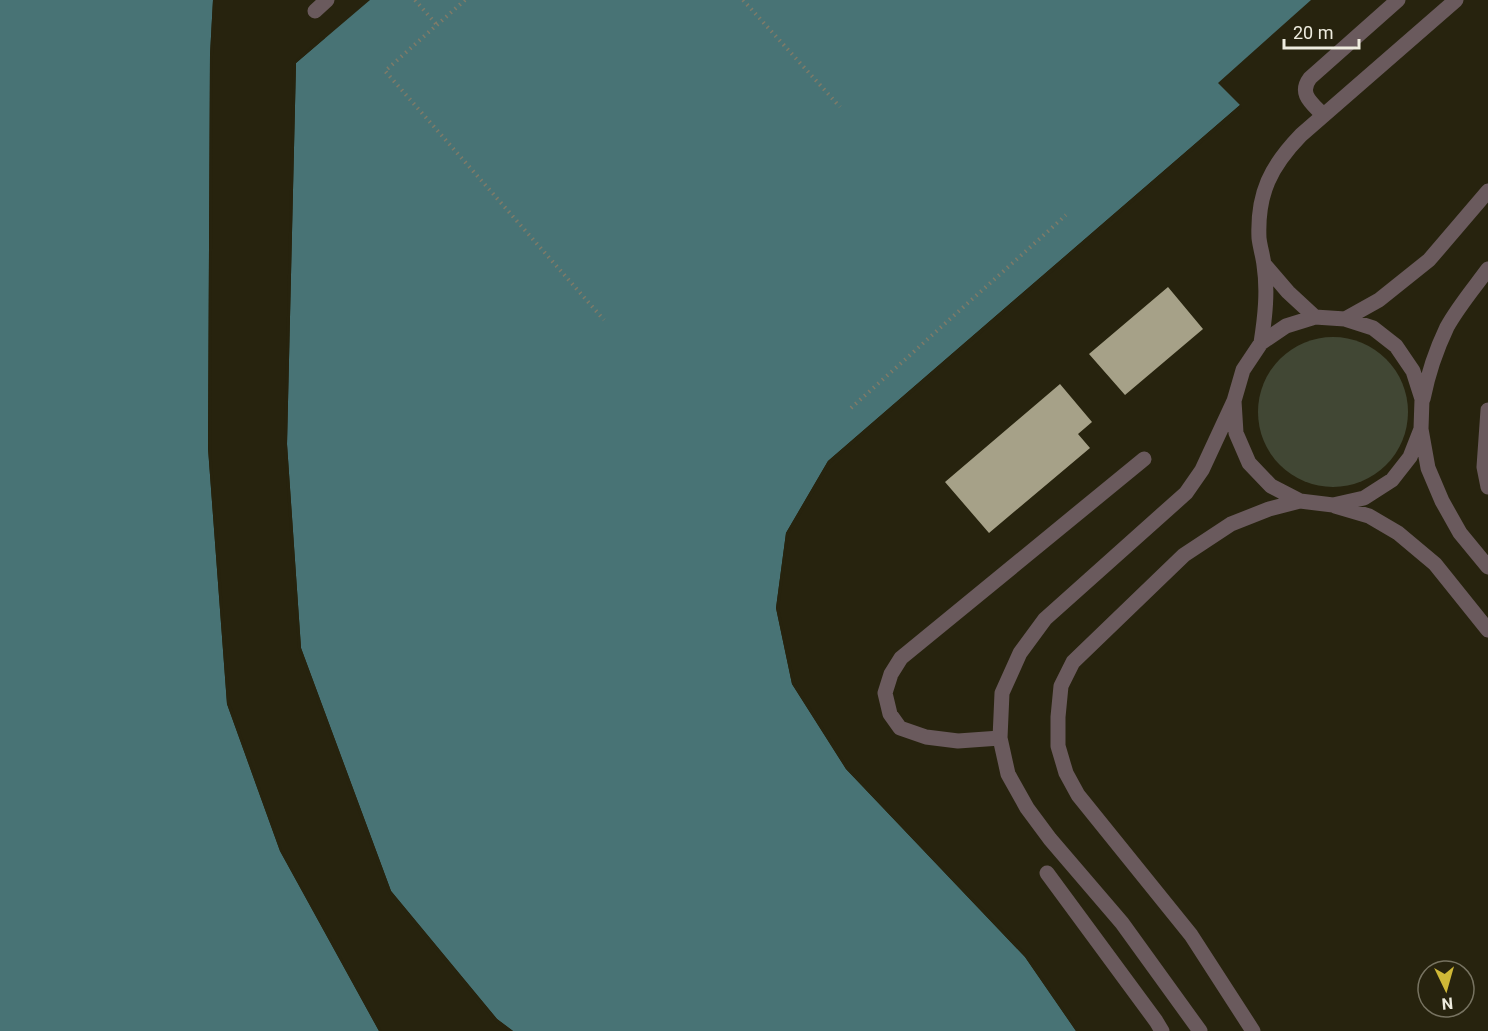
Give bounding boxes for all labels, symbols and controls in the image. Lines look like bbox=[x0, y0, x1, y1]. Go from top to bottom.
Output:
scale bar bbox=[1284, 12, 1359, 50]
text: 20 m bbox=[1293, 22, 1333, 43]
north arrow bbox=[1416, 959, 1476, 1019]
text: N bbox=[1441, 993, 1454, 1013]

